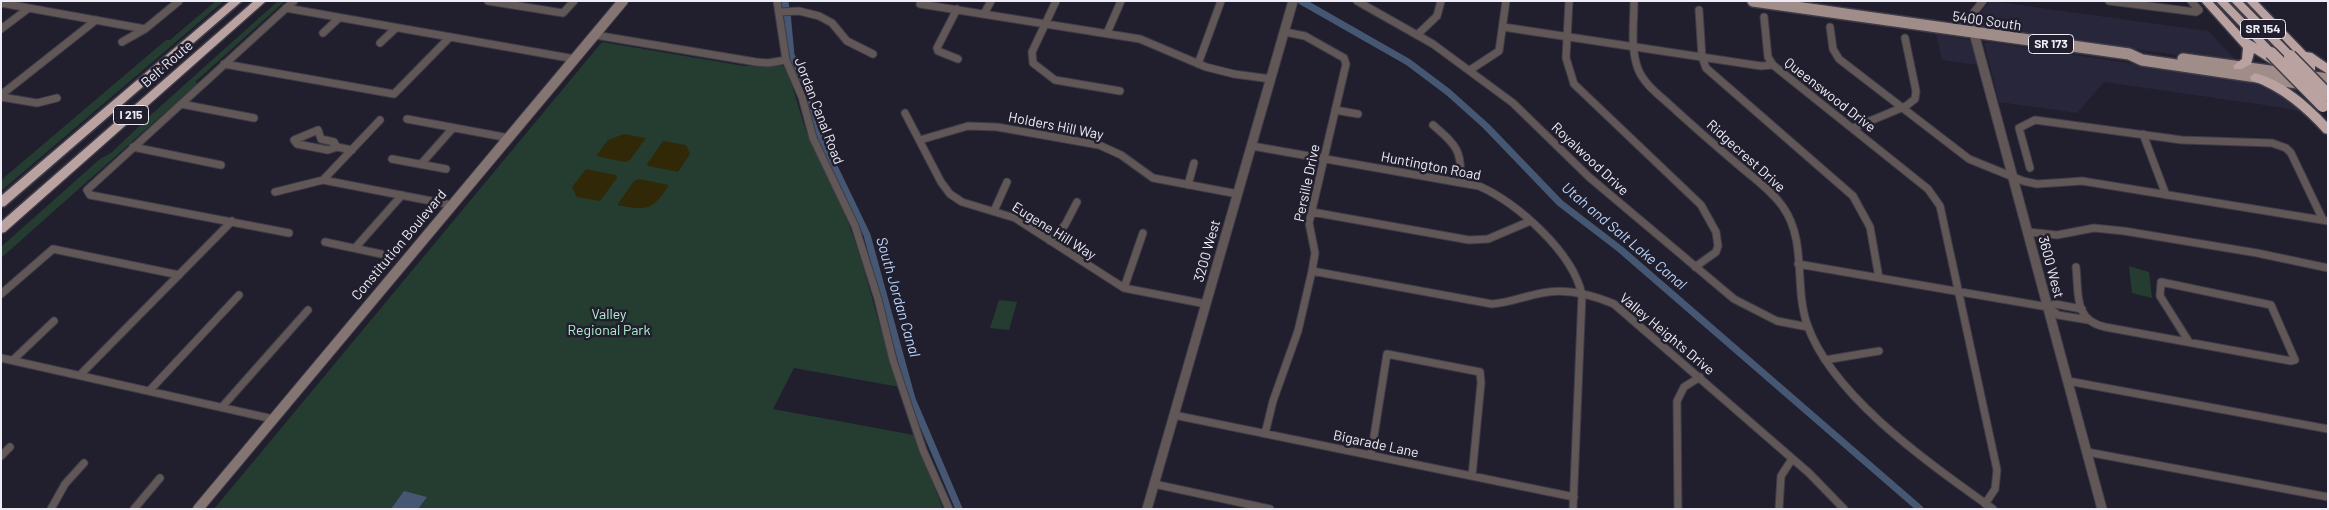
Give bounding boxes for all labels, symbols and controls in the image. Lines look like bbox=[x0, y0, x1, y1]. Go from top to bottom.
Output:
street label: 5400 South bbox=[1951, 8, 2023, 34]
road number: SR 154 bbox=[2240, 20, 2286, 38]
road number: SR 173 bbox=[2028, 34, 2074, 54]
street label: Belt Route bbox=[138, 37, 196, 91]
street label: Queenswood Drive bbox=[1781, 54, 1879, 136]
street label: Jordan Canal Road bbox=[791, 55, 847, 167]
road number: I 215 bbox=[114, 106, 148, 124]
street label: Holders Hill Way bbox=[1007, 109, 1105, 143]
street label: Ridgecrest Drive bbox=[1703, 116, 1789, 196]
street label: Royalwood Drive bbox=[1548, 119, 1632, 199]
street label: Persille Drive bbox=[1291, 143, 1323, 223]
street label: Huntington Road bbox=[1379, 148, 1483, 184]
water label: Utah and Salt Lake Canal bbox=[1558, 178, 1690, 294]
street label: Constitution Boulevard bbox=[348, 186, 450, 304]
street label: Eugene Hill Way bbox=[1009, 199, 1099, 263]
street label: 3200 West bbox=[1190, 218, 1224, 284]
street label: 3600 West bbox=[2035, 234, 2067, 300]
water label: South Jordan Canal bbox=[872, 235, 924, 359]
street label: Valley Heights Drive bbox=[1616, 289, 1718, 379]
park label: Valley Regional Park bbox=[568, 306, 650, 338]
street label: Bigarade Lane bbox=[1332, 427, 1420, 461]

